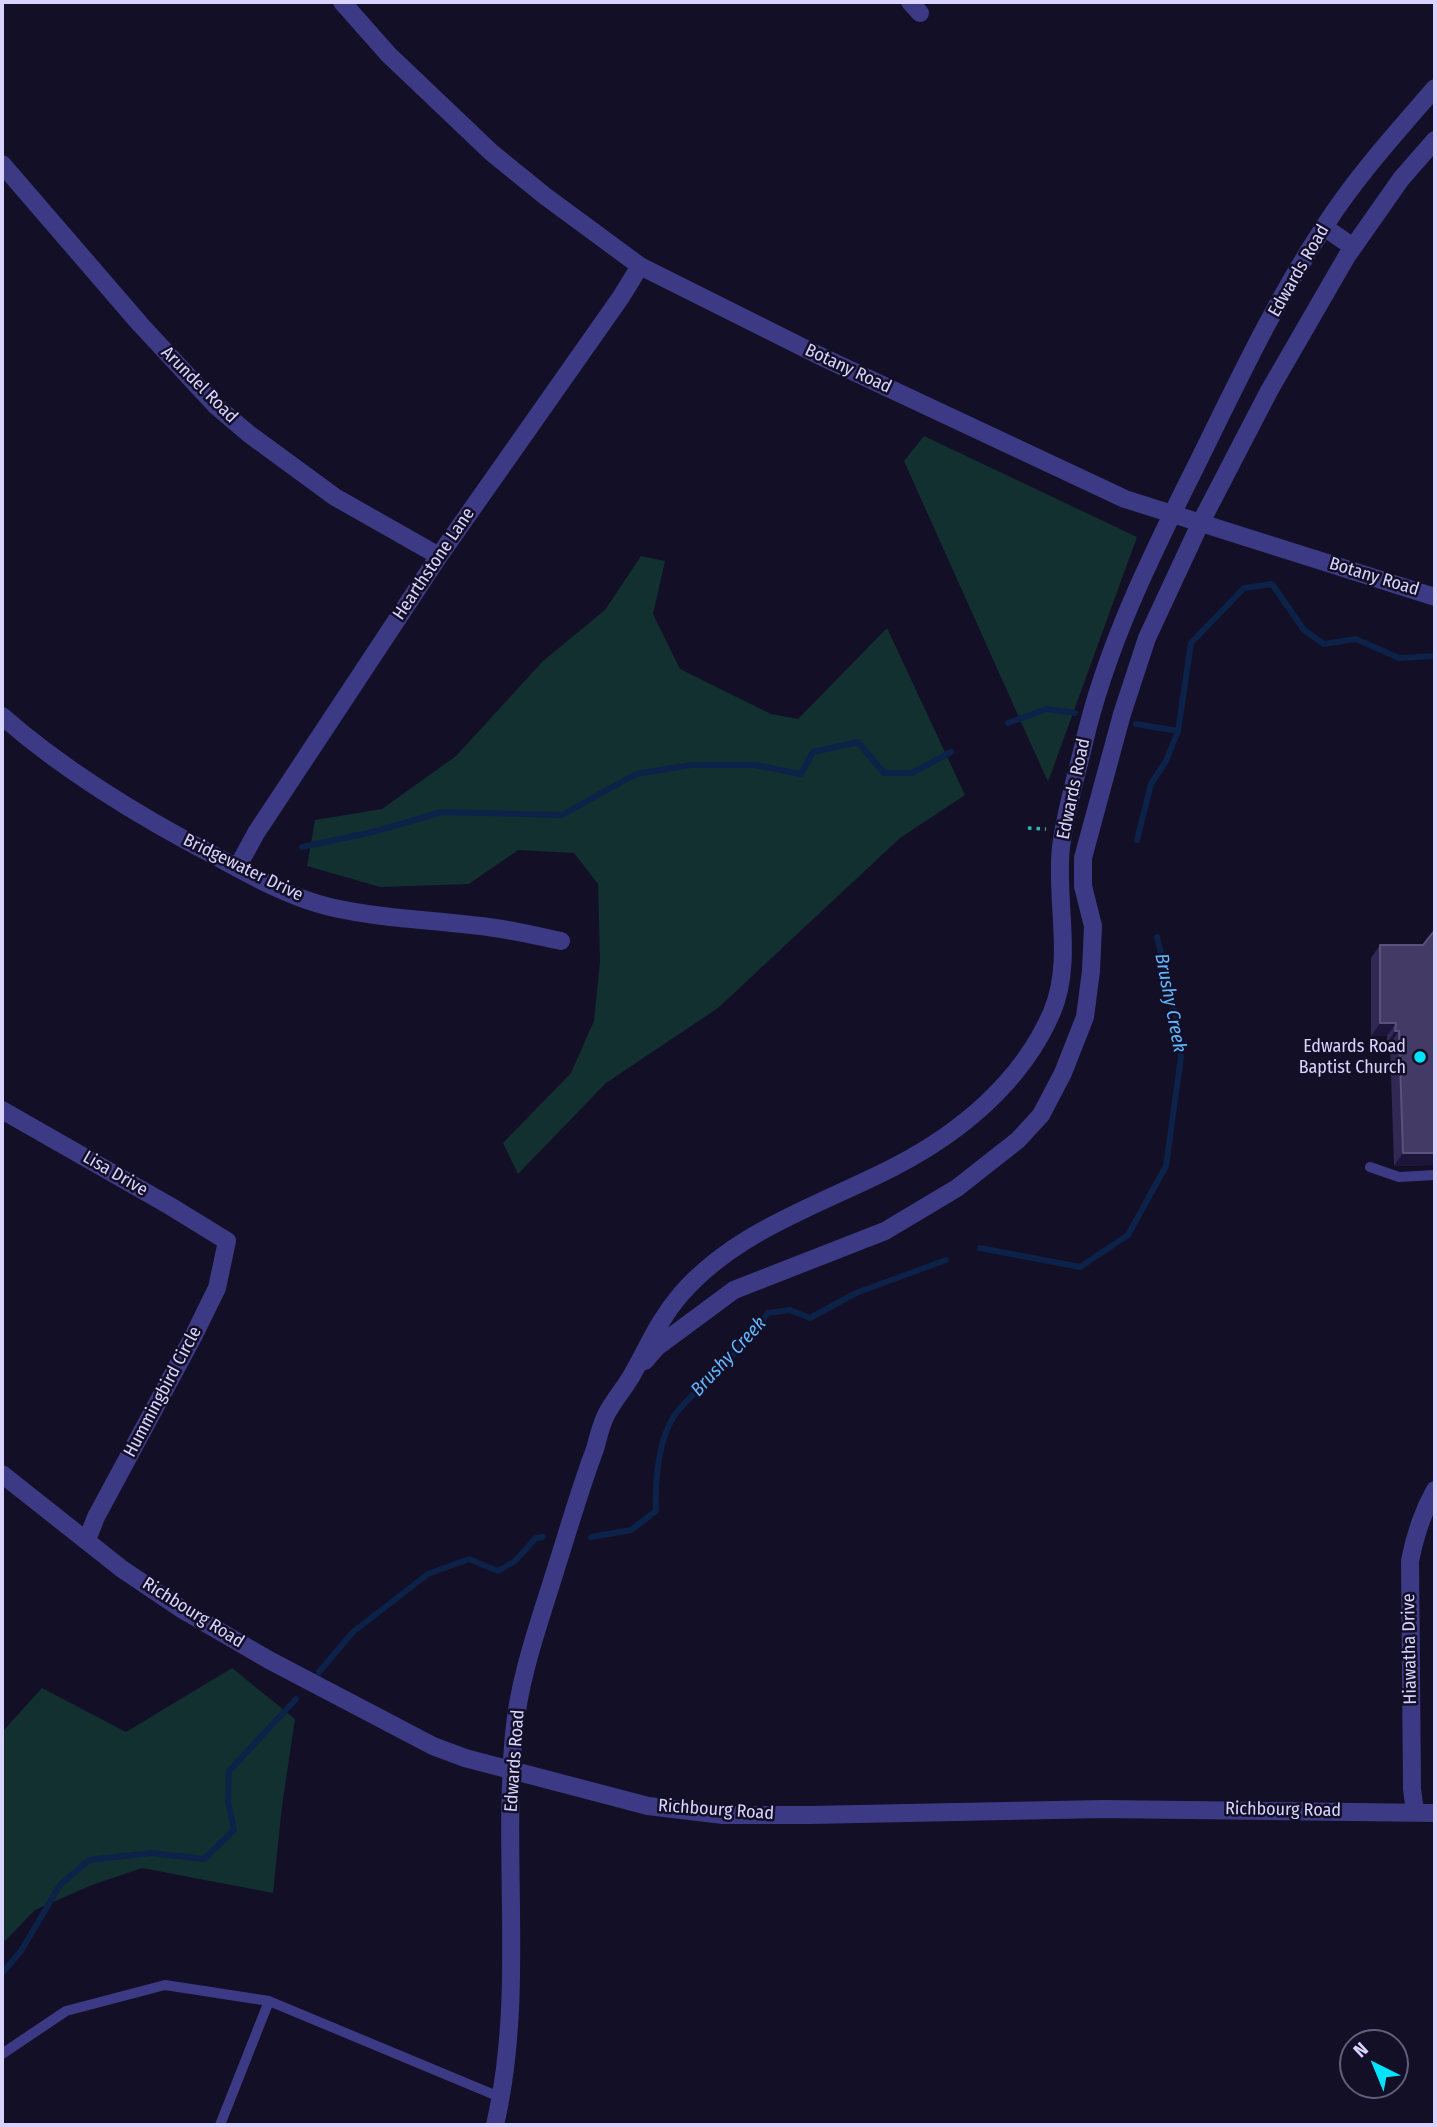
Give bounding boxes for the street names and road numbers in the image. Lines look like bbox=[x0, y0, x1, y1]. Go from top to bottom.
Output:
street label: Edwards Road bbox=[1264, 221, 1334, 321]
street label: Botany Road bbox=[801, 340, 895, 398]
street label: Arundel Road bbox=[156, 342, 242, 428]
street label: Hearthstone Lane bbox=[389, 504, 479, 624]
street label: Botany Road bbox=[1326, 553, 1422, 601]
street label: Edwards Road bbox=[1053, 736, 1095, 842]
street label: Bridgewater Drive bbox=[179, 830, 307, 906]
street label: Lisa Drive bbox=[79, 1147, 151, 1201]
street label: Hummingbird Circle bbox=[119, 1323, 207, 1461]
street label: Richbourg Road bbox=[138, 1573, 248, 1653]
street label: Hiawatha Drive bbox=[1398, 1593, 1422, 1705]
street label: Edwards Road bbox=[501, 1709, 529, 1813]
street label: Richbourg Road bbox=[657, 1795, 775, 1825]
street label: Richbourg Road bbox=[1225, 1798, 1341, 1822]

